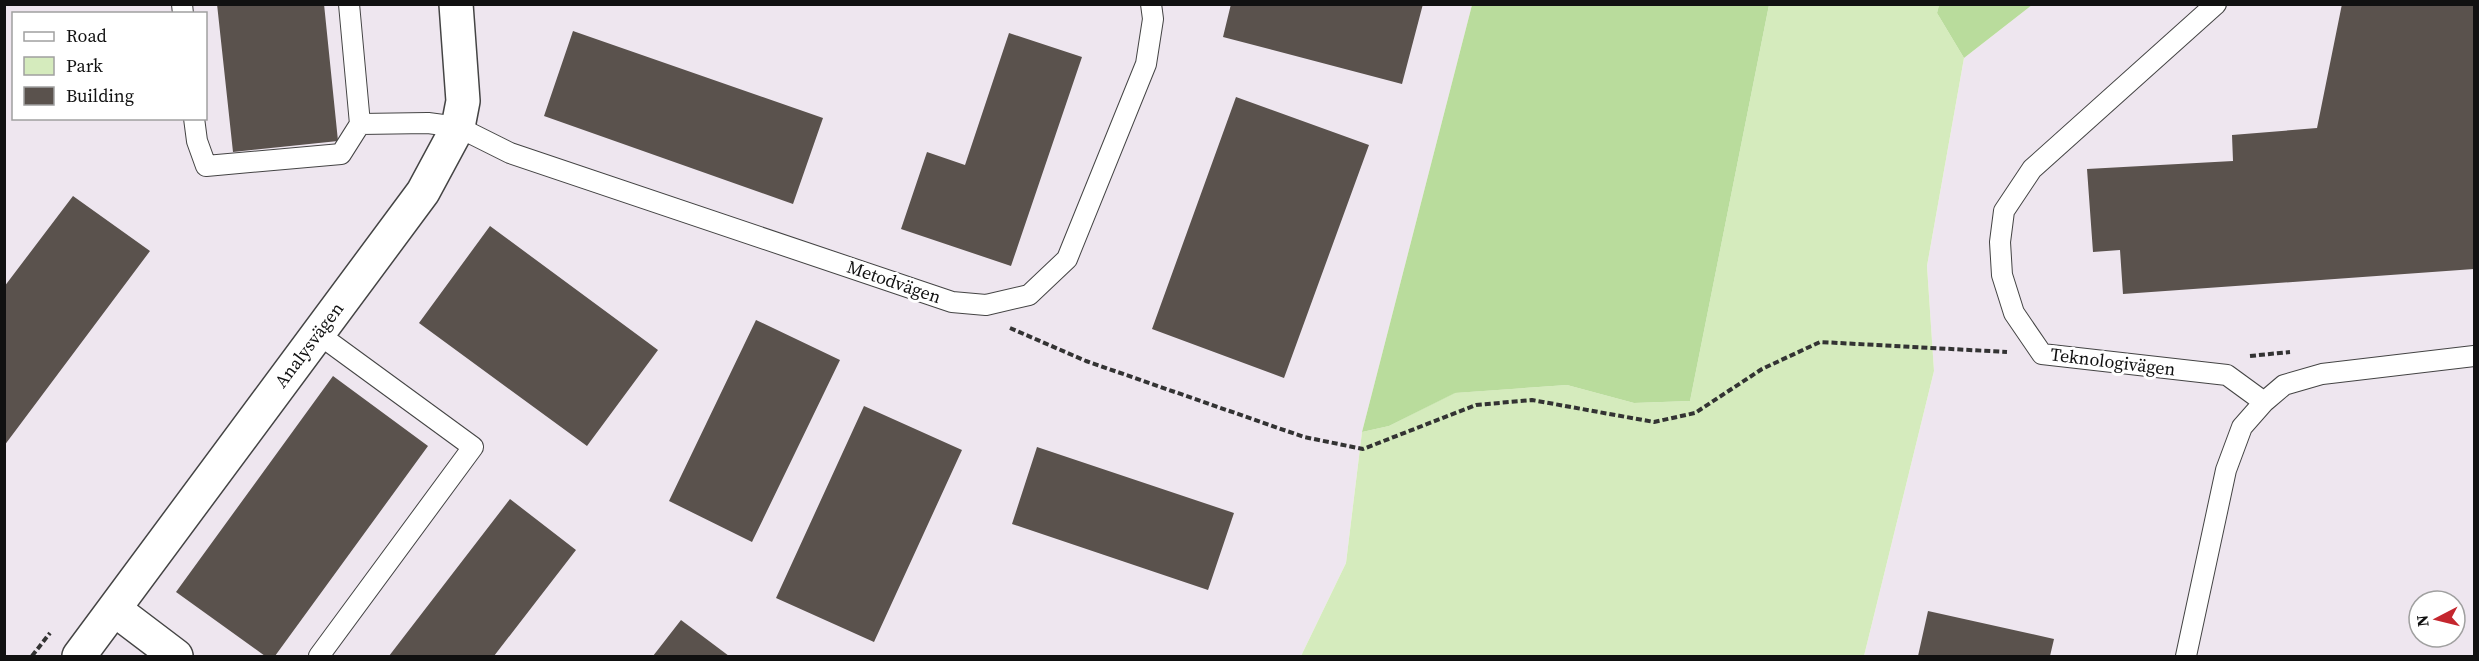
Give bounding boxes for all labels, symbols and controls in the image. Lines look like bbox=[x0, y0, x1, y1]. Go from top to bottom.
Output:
legend bbox=[12, 12, 207, 120]
text: Road bbox=[66, 23, 107, 48]
text: Park bbox=[66, 53, 103, 78]
text: Building bbox=[66, 83, 134, 108]
street label: Metodvägen bbox=[844, 254, 945, 309]
street label: Analysvägen bbox=[268, 297, 349, 393]
street label: Teknologivägen bbox=[2049, 341, 2177, 382]
north arrow bbox=[2407, 589, 2467, 649]
text: N bbox=[2410, 613, 2434, 628]

